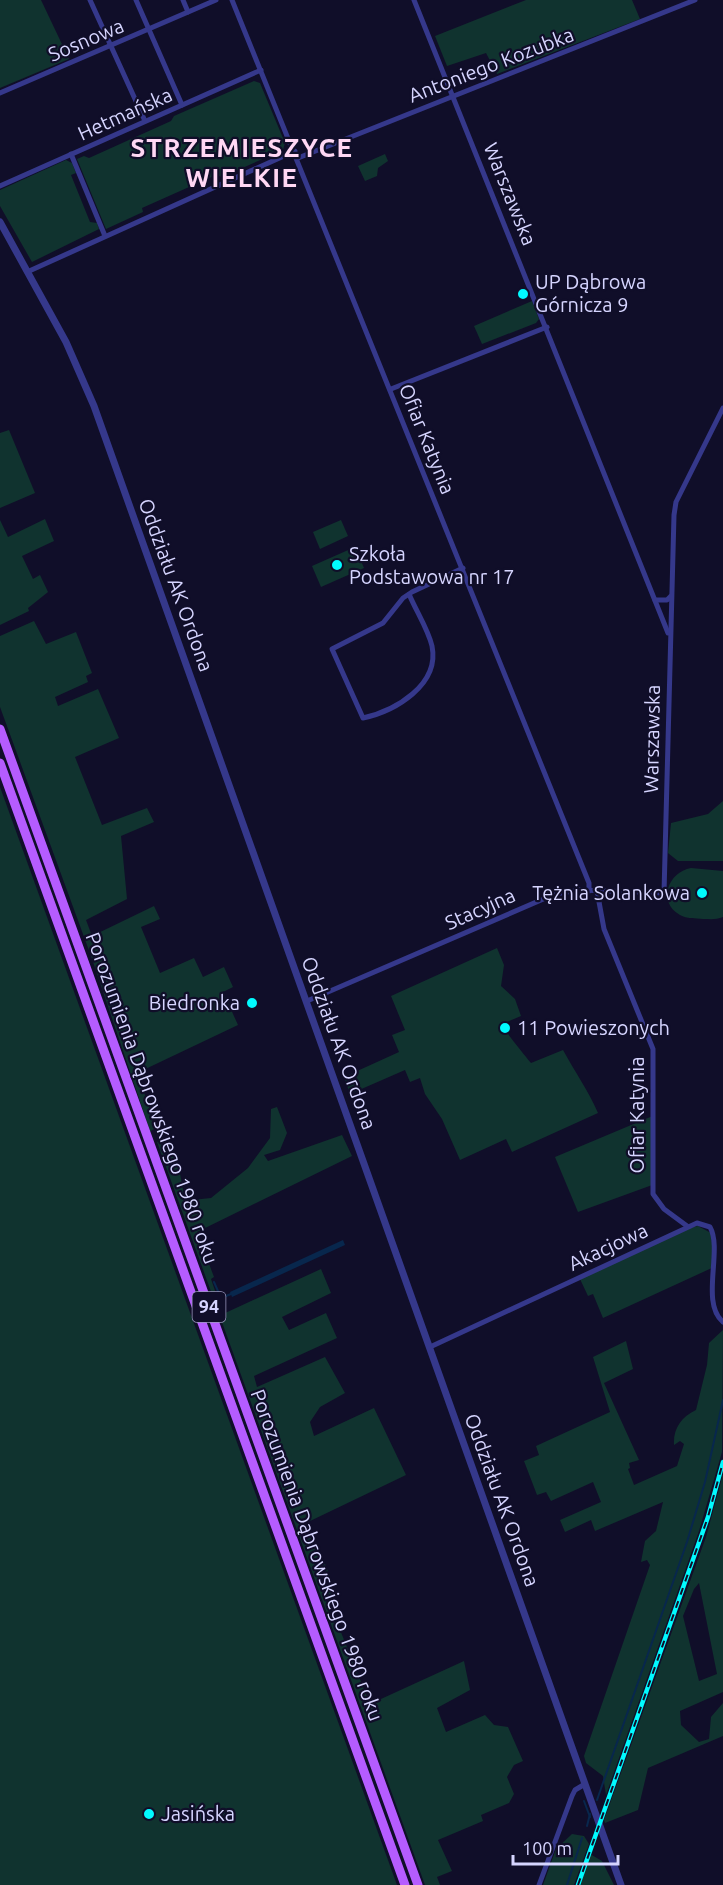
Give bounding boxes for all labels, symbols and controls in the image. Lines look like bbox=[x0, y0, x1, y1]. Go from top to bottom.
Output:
street label: Sosnowa bbox=[45, 13, 127, 66]
street label: Antoniego Kozubka bbox=[405, 22, 577, 107]
street label: Hetmańska bbox=[74, 83, 176, 145]
district label: STRZEMIESZYCE WIELKIE bbox=[131, 133, 353, 192]
street label: Warszawska bbox=[479, 139, 541, 248]
place label: UP Dąbrowa Górnicza 9 bbox=[535, 270, 646, 316]
marker: UP Dąbrowa Górnicza 9 bbox=[516, 287, 530, 301]
street label: Ofiar Katynia bbox=[395, 380, 460, 497]
street label: Oddziału AK Ordona bbox=[134, 495, 218, 675]
place label: Szkoła Podstawowa nr 17 bbox=[349, 542, 515, 588]
marker: Szkoła Podstawowa nr 17 bbox=[330, 558, 344, 572]
street label: Warszawska bbox=[639, 684, 664, 793]
place label: Tężnia Solankowa bbox=[532, 881, 690, 904]
street label: Stacyjna bbox=[441, 883, 518, 934]
marker: Tężnia Solankowa bbox=[695, 886, 709, 900]
street label: Porozumienia Dąbrowskiego 1980 roku bbox=[82, 929, 223, 1267]
street label: Oddziału AK Ordona bbox=[297, 953, 381, 1133]
place label: Biedronka bbox=[149, 991, 240, 1014]
marker: Biedronka bbox=[245, 996, 259, 1010]
place label: 11 Powieszonych bbox=[517, 1016, 670, 1039]
marker: 11 Powieszonych bbox=[498, 1021, 512, 1035]
street label: Ofiar Katynia bbox=[625, 1057, 648, 1173]
street label: Akacjowa bbox=[564, 1218, 651, 1275]
road number: 94 bbox=[192, 1292, 226, 1322]
street label: Porozumienia Dąbrowskiego 1980 roku bbox=[247, 1386, 388, 1724]
street label: Oddziału AK Ordona bbox=[460, 1410, 544, 1590]
place label: Jasińska bbox=[161, 1802, 235, 1825]
marker: Jasińska bbox=[142, 1807, 156, 1821]
scale bar bbox=[513, 1828, 618, 1866]
text: 100 m bbox=[522, 1838, 572, 1858]

